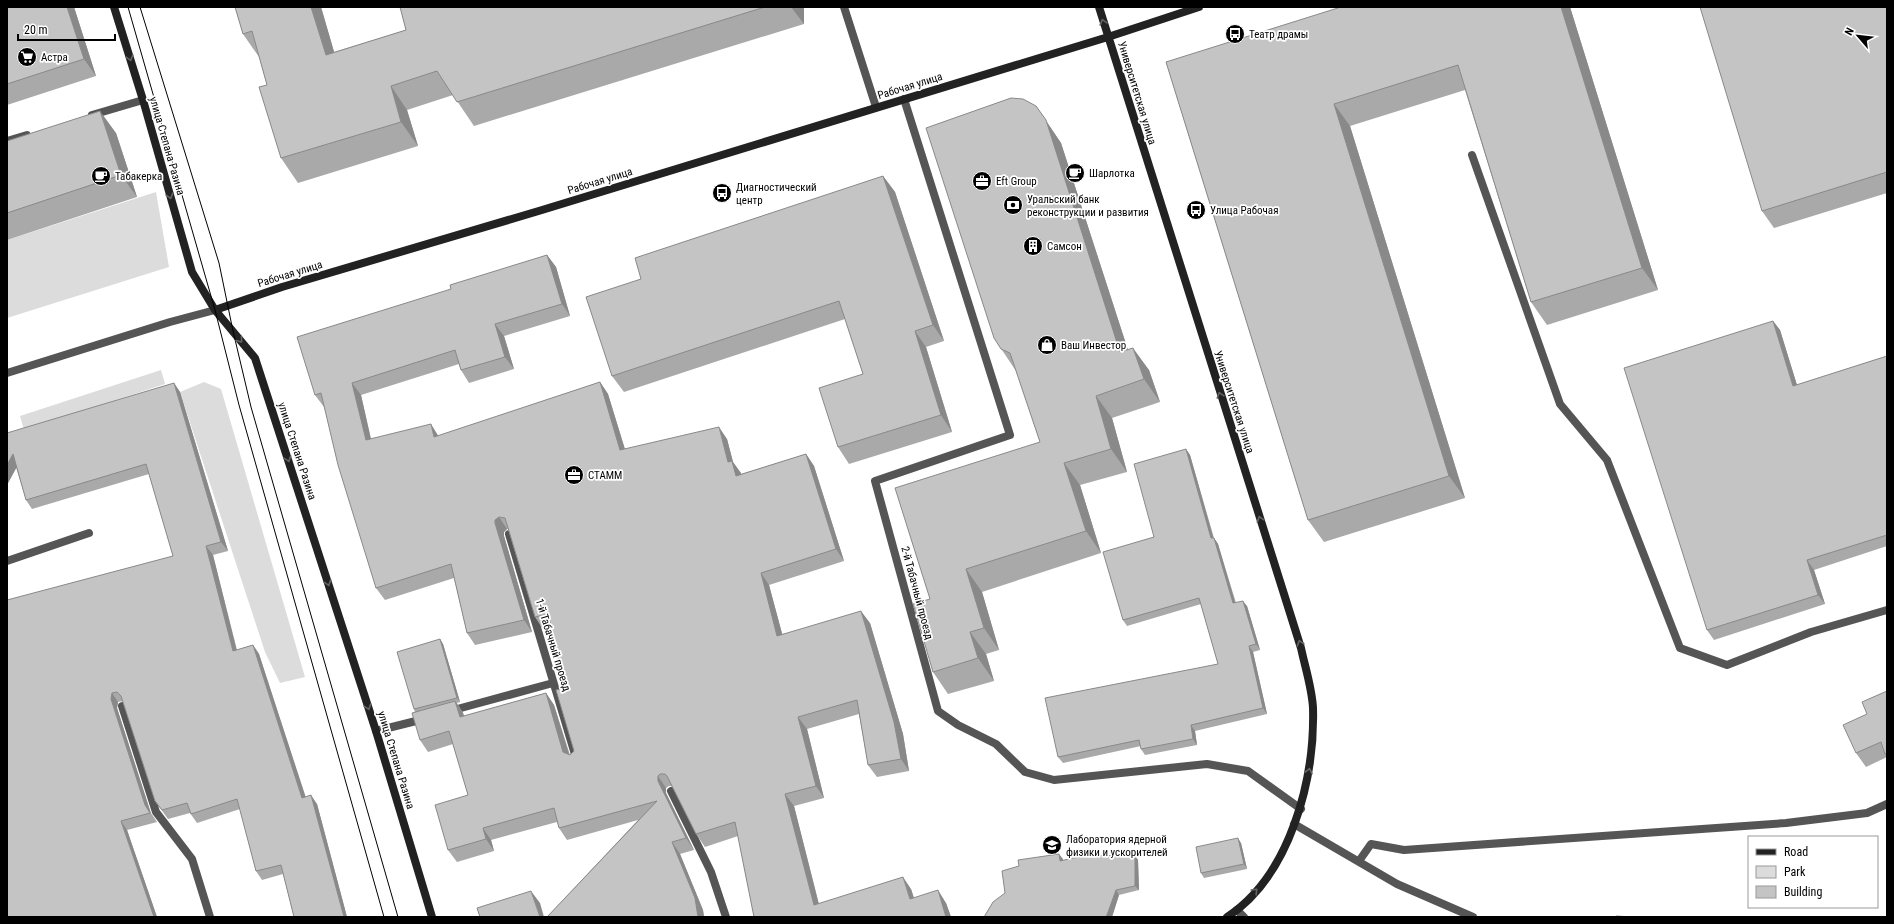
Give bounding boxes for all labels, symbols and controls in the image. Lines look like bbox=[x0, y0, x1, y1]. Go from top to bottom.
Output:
scale bar bbox=[18, 16, 115, 42]
north arrow bbox=[1838, 16, 1878, 56]
one-way arrow bbox=[1099, 19, 1108, 26]
text: 20 m bbox=[24, 23, 48, 37]
bus stop icon: Театр драмы bbox=[1224, 23, 1246, 45]
text: N bbox=[1842, 25, 1857, 38]
place label: Театр драмы bbox=[1249, 28, 1308, 41]
street label: Университетская улица bbox=[1115, 40, 1159, 146]
supermarket icon: Астра bbox=[16, 46, 38, 68]
place label: Астра bbox=[41, 51, 68, 64]
one-way arrow bbox=[125, 54, 134, 61]
street label: Рабочая улица bbox=[876, 70, 944, 102]
street label: улица Степана Разина bbox=[147, 95, 187, 197]
cafe icon: Шарлотка bbox=[1064, 162, 1086, 184]
cafe icon: Табакерка bbox=[90, 165, 112, 187]
street label: Рабочая улица bbox=[566, 165, 634, 197]
place label: Шарлотка bbox=[1089, 167, 1135, 180]
place label: Табакерка bbox=[115, 170, 162, 183]
office icon: Eft Group bbox=[971, 170, 993, 192]
place label: Eft Group bbox=[996, 175, 1037, 188]
place label: Диагностический центр bbox=[736, 181, 817, 207]
bus stop icon: Диагностический центр bbox=[711, 182, 733, 204]
one-way arrow bbox=[165, 192, 174, 199]
place label: Уральский банк реконструкции и развития bbox=[1027, 193, 1149, 219]
bank icon: Уральский банк реконструкции и развития bbox=[1002, 194, 1024, 216]
bus stop icon: Улица Рабочая bbox=[1185, 199, 1207, 221]
place label: Улица Рабочая bbox=[1210, 204, 1278, 217]
building icon: Самсон bbox=[1022, 235, 1044, 257]
place label: Самсон bbox=[1047, 240, 1082, 253]
street label: Рабочая улица bbox=[256, 258, 324, 290]
shop icon: Ваш Инвестор bbox=[1036, 334, 1058, 356]
one-way arrow bbox=[236, 335, 243, 342]
place label: Ваш Инвестор bbox=[1061, 339, 1126, 352]
street label: Университетская улица bbox=[1211, 349, 1257, 455]
one-way arrow bbox=[1216, 392, 1225, 399]
street label: улица Степана Разина bbox=[275, 401, 319, 501]
one-way arrow bbox=[283, 456, 292, 463]
office icon: СТАММ bbox=[563, 464, 585, 486]
place label: СТАММ bbox=[588, 469, 622, 482]
one-way arrow bbox=[1256, 516, 1265, 523]
street label: 2-й Табачный проезд bbox=[898, 545, 936, 641]
one-way arrow bbox=[323, 579, 332, 586]
street label: 1-й Табачный проезд bbox=[533, 597, 573, 693]
one-way arrow bbox=[1296, 640, 1305, 647]
one-way arrow bbox=[363, 703, 372, 710]
street label: улица Степана Разина bbox=[375, 709, 417, 811]
one-way arrow bbox=[1304, 768, 1312, 774]
place label: Лаборатория ядерной физики и ускорителей bbox=[1066, 833, 1168, 859]
school or university icon: Лаборатория ядерной физики и ускорителей bbox=[1041, 834, 1063, 856]
legend bbox=[1748, 836, 1878, 908]
text: Road bbox=[1784, 845, 1808, 859]
text: Park bbox=[1784, 865, 1806, 879]
text: Building bbox=[1784, 885, 1822, 899]
one-way arrow bbox=[1251, 888, 1258, 896]

